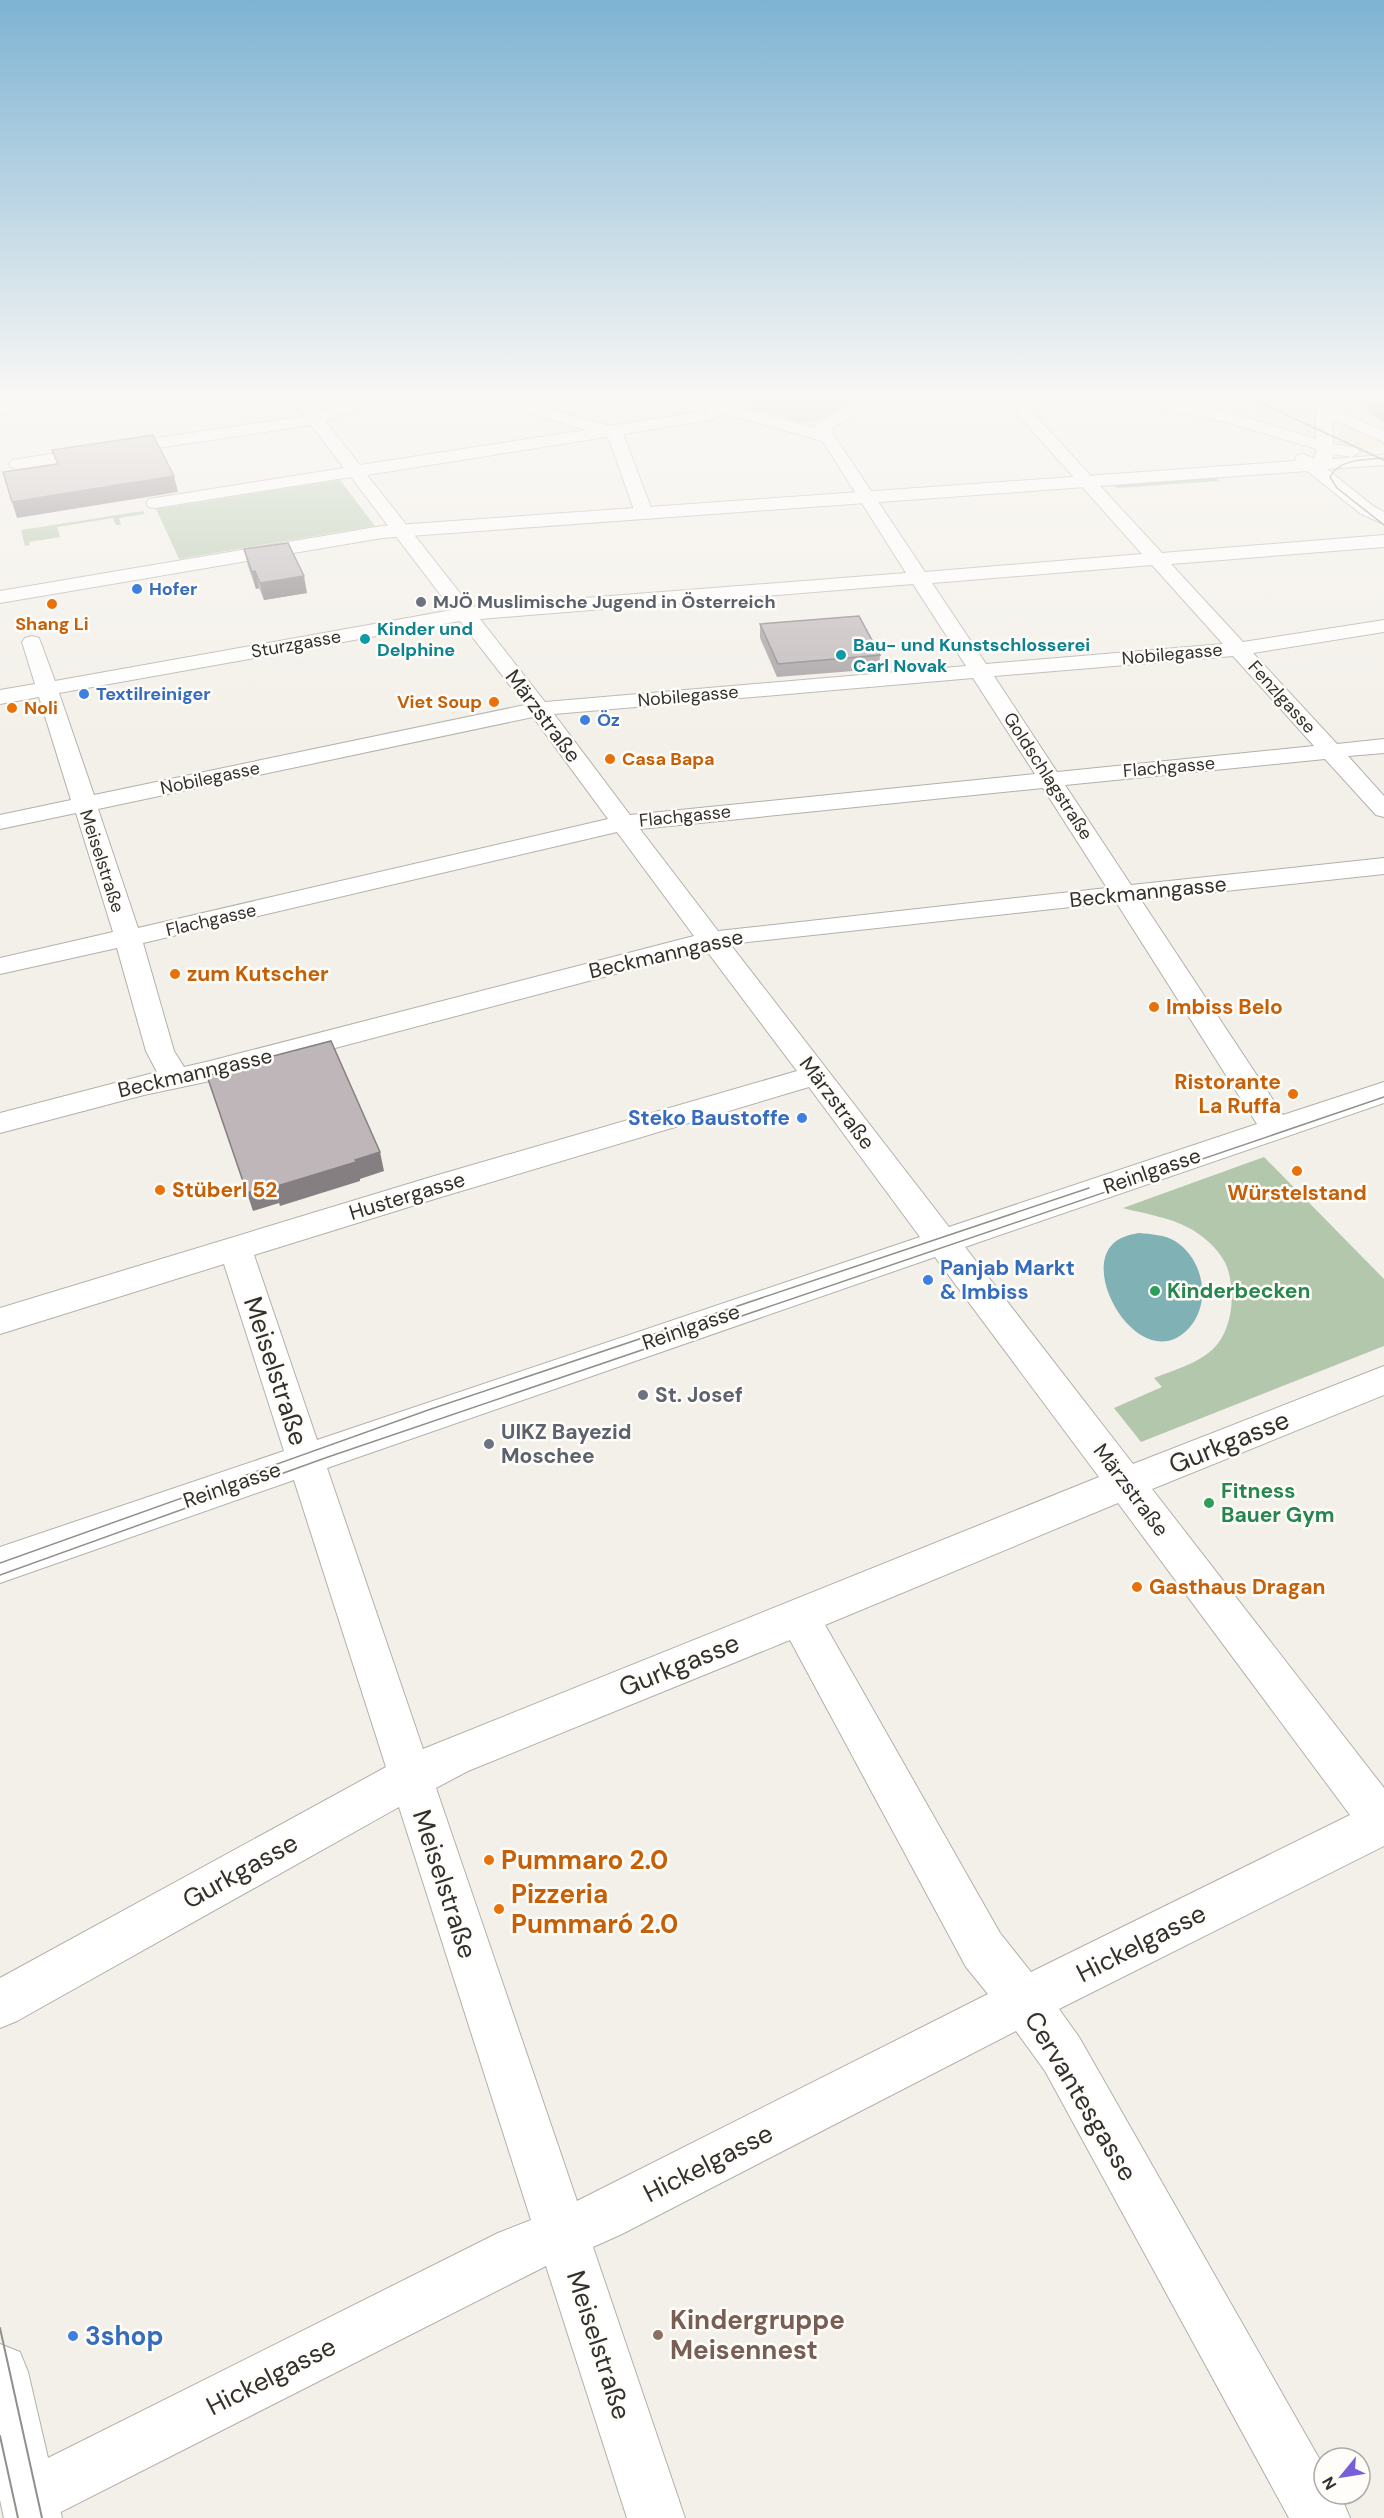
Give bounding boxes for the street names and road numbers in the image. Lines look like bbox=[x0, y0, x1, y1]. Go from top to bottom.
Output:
street label: Sturzgasse bbox=[249, 624, 343, 664]
street label: Nobilegasse bbox=[1121, 638, 1223, 670]
street label: Fenzlgasse bbox=[1243, 655, 1321, 739]
street label: Märzstraße bbox=[499, 664, 587, 768]
street label: Nobilegasse bbox=[637, 680, 739, 712]
street label: Goldschlagstraße bbox=[998, 708, 1098, 844]
street label: Flachgasse bbox=[1122, 751, 1216, 783]
street label: Nobilegasse bbox=[158, 756, 262, 800]
street label: Flachgasse bbox=[638, 799, 732, 833]
street label: Meiselstraße bbox=[74, 806, 130, 916]
street label: Beckmanngasse bbox=[1068, 870, 1228, 914]
street label: Flachgasse bbox=[163, 898, 259, 942]
street label: Beckmanngasse bbox=[586, 923, 746, 985]
street label: Beckmanngasse bbox=[115, 1042, 275, 1104]
street label: Märzstraße bbox=[793, 1051, 881, 1155]
street label: Reinlgasse bbox=[1099, 1141, 1205, 1201]
street label: Hustergasse bbox=[346, 1165, 469, 1227]
street label: Meiselstraße bbox=[236, 1292, 316, 1450]
street label: Reinlgasse bbox=[638, 1297, 744, 1357]
street label: Gurkgasse bbox=[1164, 1402, 1294, 1482]
street label: Märzstraße bbox=[1087, 1438, 1175, 1542]
street label: Reinlgasse bbox=[179, 1455, 285, 1515]
street label: Gurkgasse bbox=[614, 1625, 744, 1705]
street label: Meiselstraße bbox=[405, 1805, 485, 1963]
street label: Gurkgasse bbox=[176, 1825, 304, 1917]
street label: Hickelgasse bbox=[1070, 1896, 1212, 1990]
street label: Cervantesgasse bbox=[1017, 2005, 1145, 2187]
street label: Hickelgasse bbox=[637, 2116, 779, 2210]
street label: Meiselstraße bbox=[559, 2266, 639, 2424]
street label: Hickelgasse bbox=[200, 2329, 342, 2423]

